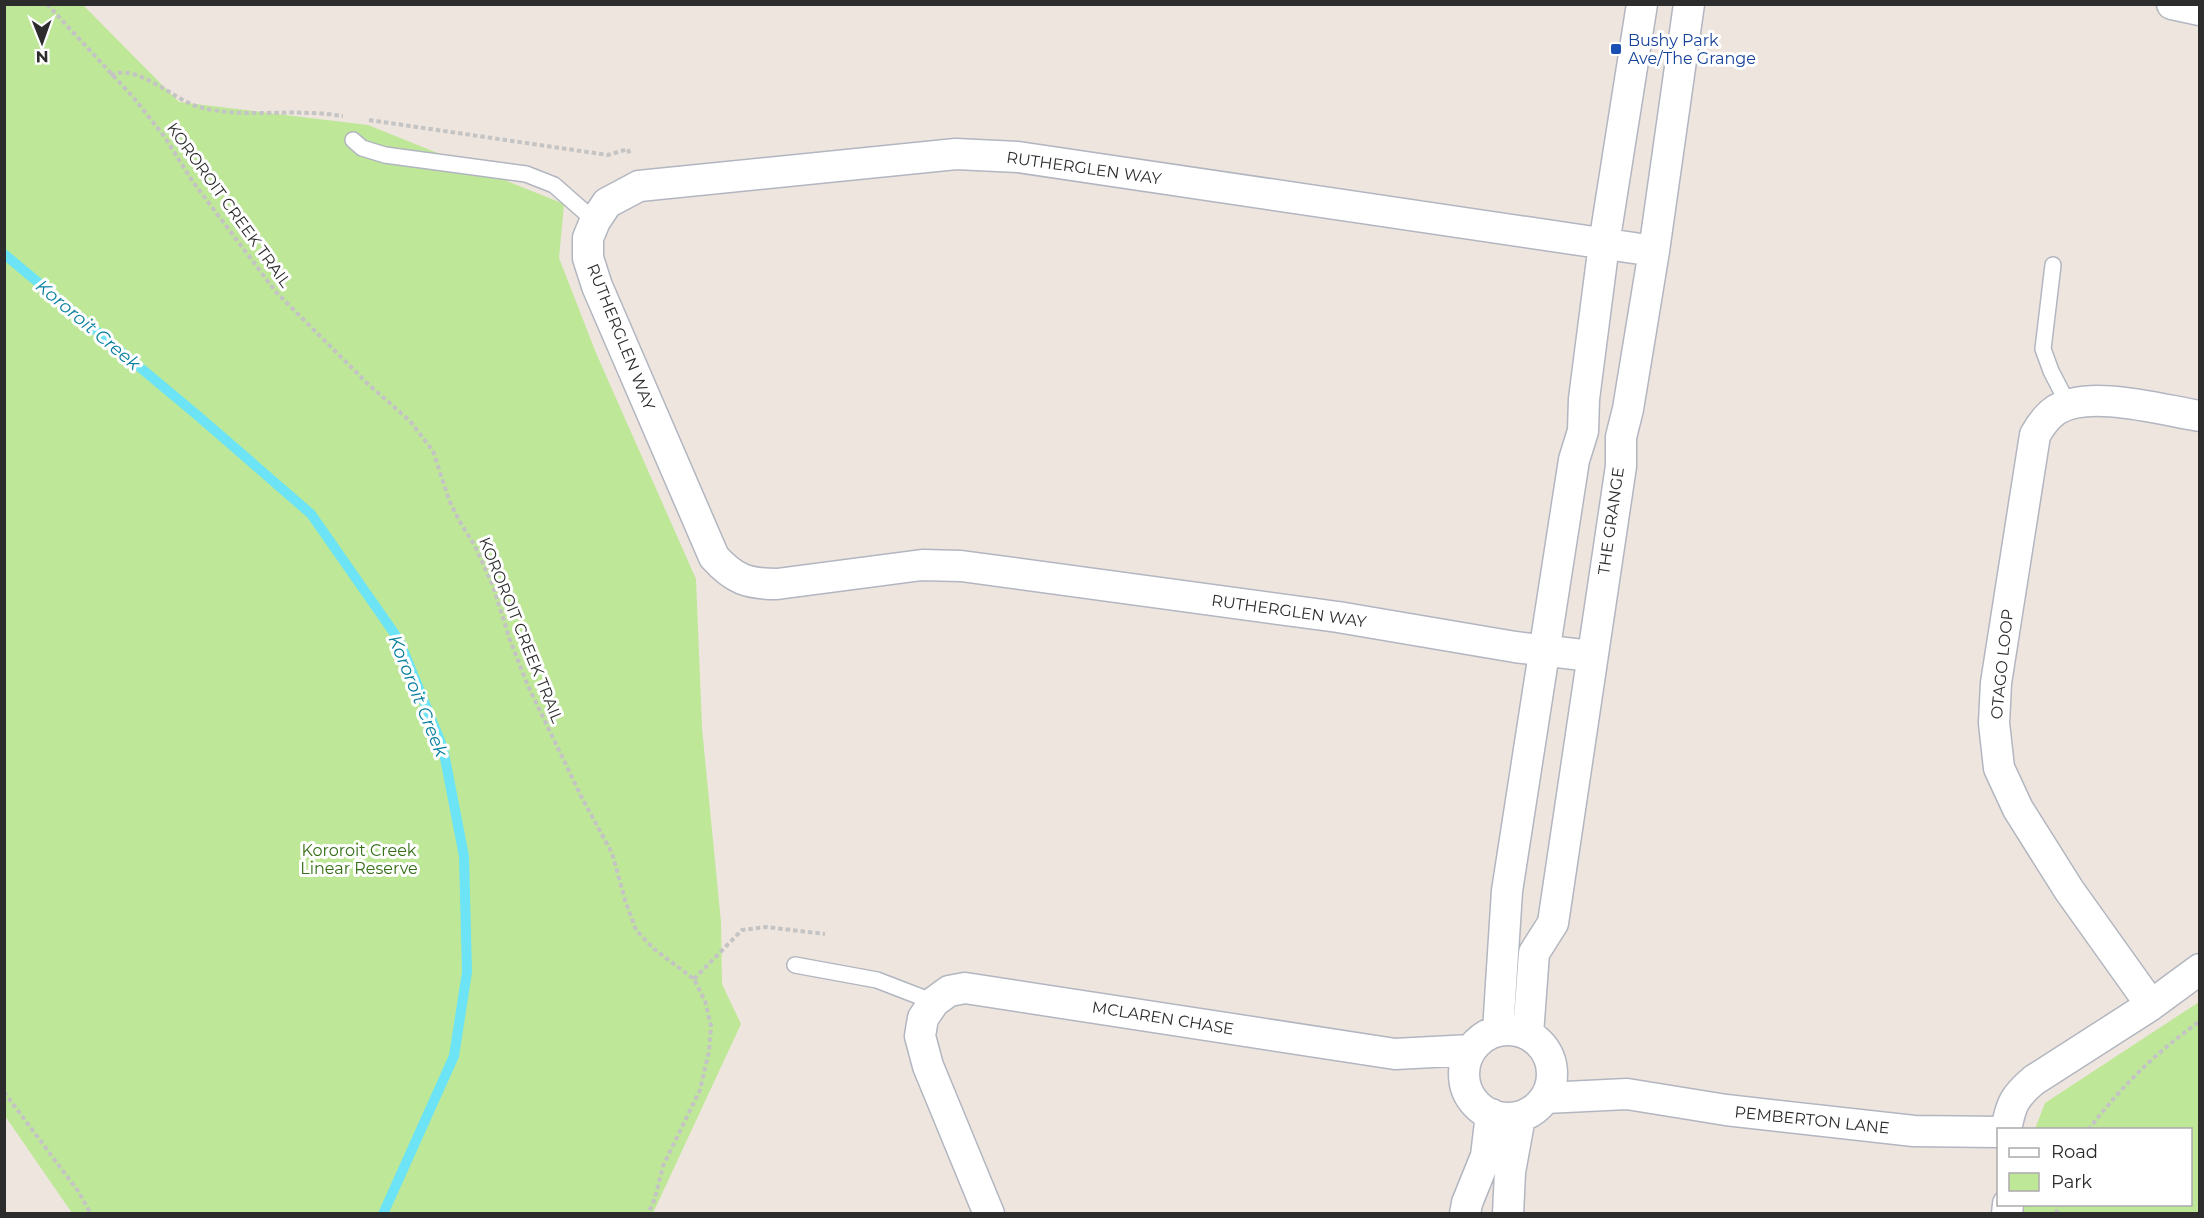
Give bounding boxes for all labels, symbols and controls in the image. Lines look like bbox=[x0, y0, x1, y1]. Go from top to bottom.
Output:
north arrow bbox=[12, 12, 72, 72]
place label: Bushy Park Ave/The Grange bbox=[1628, 31, 1756, 68]
marker: Bushy Park Ave/The Grange bbox=[1609, 42, 1623, 56]
text: N bbox=[36, 47, 49, 66]
street label: KOROROIT CREEK TRAIL bbox=[163, 119, 295, 291]
street label: RUTHERGLEN WAY bbox=[1005, 148, 1164, 188]
street label: RUTHERGLEN WAY bbox=[583, 261, 659, 414]
water label: Kororoit Creek bbox=[31, 275, 146, 376]
street label: THE GRANGE bbox=[1594, 466, 1628, 576]
street label: KOROROIT CREEK TRAIL bbox=[475, 534, 567, 726]
street label: RUTHERGLEN WAY bbox=[1210, 591, 1369, 631]
street label: OTAGO LOOP bbox=[1987, 608, 2017, 720]
water label: Kororoit Creek bbox=[384, 632, 453, 761]
park label: Kororoit Creek Linear Reserve bbox=[300, 841, 418, 878]
street label: MCLAREN CHASE bbox=[1091, 997, 1235, 1039]
street label: PEMBERTON LANE bbox=[1734, 1102, 1890, 1138]
legend bbox=[1997, 1128, 2192, 1206]
text: Road bbox=[2051, 1141, 2098, 1163]
text: Park bbox=[2051, 1171, 2092, 1193]

